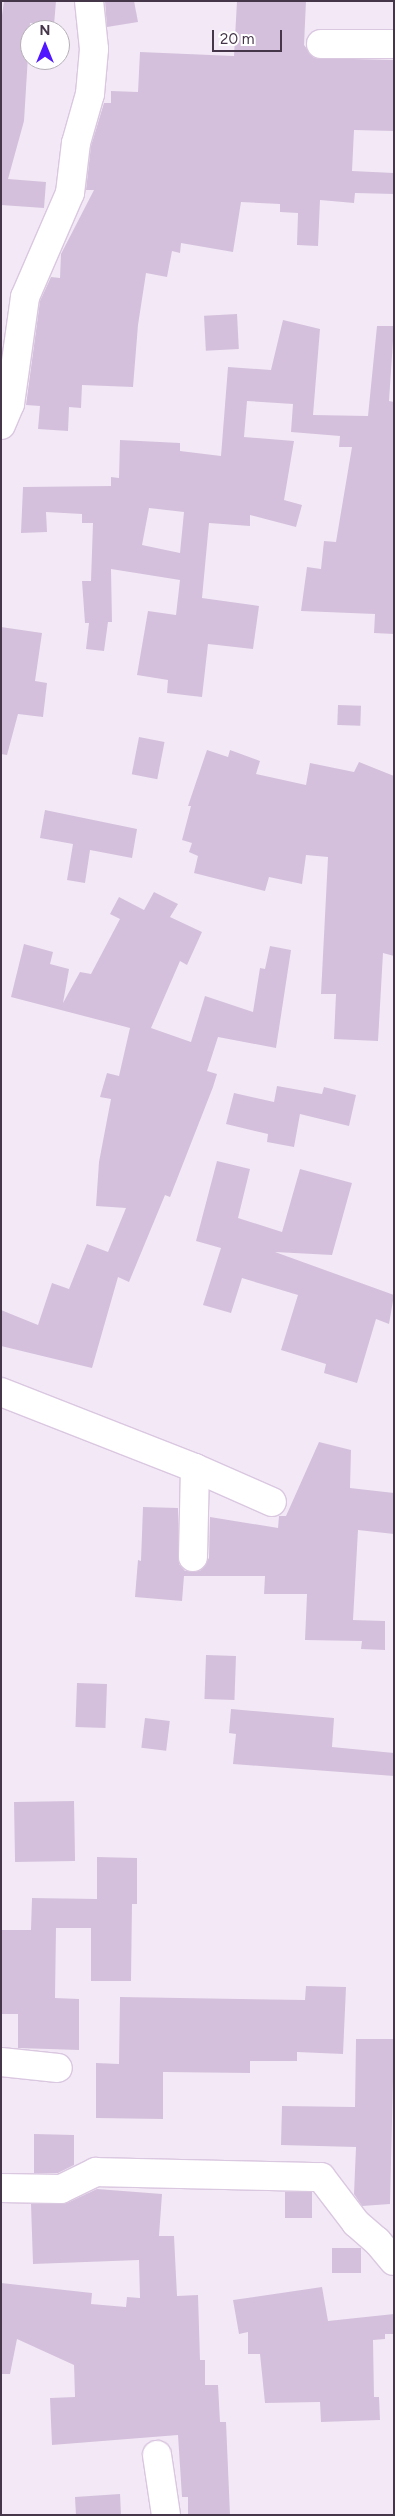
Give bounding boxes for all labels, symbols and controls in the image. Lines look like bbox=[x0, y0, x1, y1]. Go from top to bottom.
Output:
north arrow bbox=[20, 20, 70, 70]
scale bar bbox=[215, 20, 285, 52]
text: N bbox=[40, 22, 50, 39]
text: 20 m bbox=[220, 30, 254, 48]

